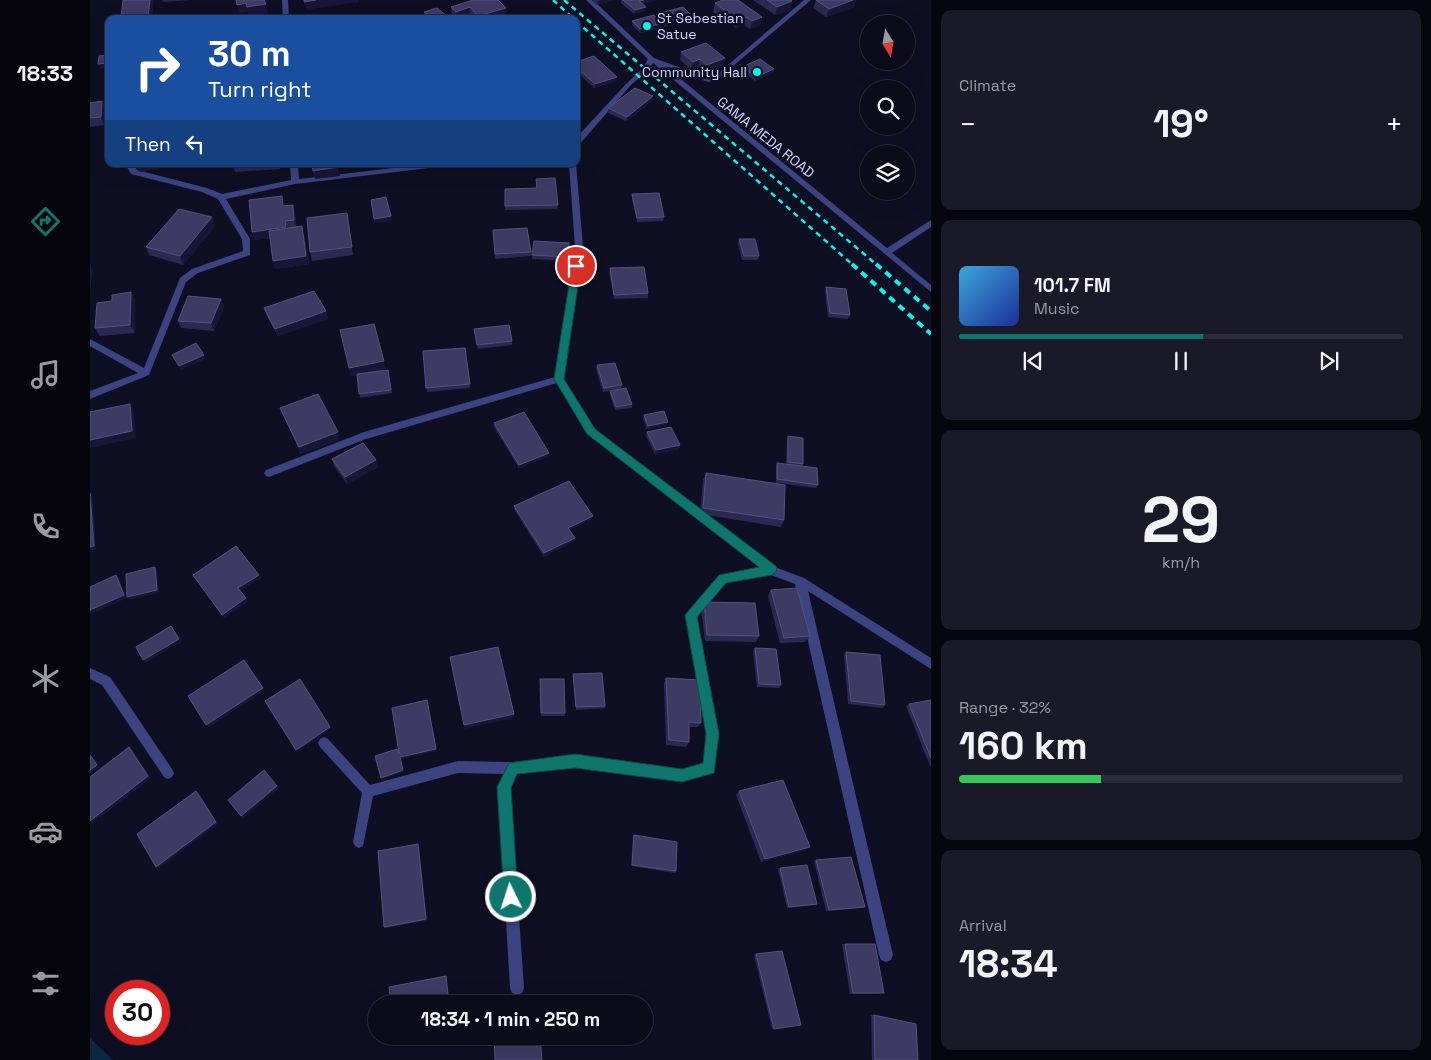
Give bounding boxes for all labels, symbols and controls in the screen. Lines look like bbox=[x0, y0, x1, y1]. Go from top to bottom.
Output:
place label: St Sebestian Satue bbox=[657, 9, 744, 43]
north arrow bbox=[860, 15, 915, 70]
map controls bbox=[860, 15, 915, 200]
marker: St Sebestian Satue bbox=[641, 20, 653, 32]
text: 30 m bbox=[208, 32, 291, 76]
icon: right bbox=[125, 35, 190, 100]
text: 18:33 bbox=[17, 59, 73, 87]
place label: Community Hall bbox=[642, 63, 747, 81]
marker: Community Hall bbox=[751, 66, 763, 78]
text: Turn right bbox=[208, 75, 311, 103]
text: Climate bbox=[959, 75, 1016, 96]
button: search bbox=[860, 80, 915, 135]
street label: GAMA MEDA ROAD bbox=[714, 92, 818, 182]
text: 19° bbox=[1153, 100, 1209, 148]
text: − bbox=[959, 106, 976, 142]
text: + bbox=[1386, 106, 1403, 142]
icon: left bbox=[181, 130, 209, 158]
text: Then bbox=[125, 132, 171, 157]
button: layers bbox=[860, 145, 915, 200]
icon: directions bbox=[28, 204, 63, 239]
pin bbox=[555, 245, 597, 287]
icon: arrive bbox=[562, 252, 590, 280]
text: 101.7 FM bbox=[1034, 273, 1111, 298]
text: Music bbox=[1034, 298, 1080, 319]
icon: previous bbox=[1019, 347, 1047, 375]
icon: pause bbox=[1167, 347, 1195, 375]
icon: next bbox=[1315, 347, 1343, 375]
icon: music bbox=[28, 357, 63, 392]
text: 29 bbox=[1142, 478, 1220, 561]
icon: phone bbox=[28, 509, 63, 544]
text: km/h bbox=[1162, 552, 1200, 573]
icon: climate bbox=[28, 661, 63, 696]
text: Range · 32% bbox=[959, 697, 1051, 718]
text: 160 km bbox=[959, 722, 1088, 770]
icon: car bbox=[28, 814, 63, 849]
position arrow bbox=[484, 870, 536, 922]
text: Arrival bbox=[959, 915, 1007, 936]
text: 18:34 bbox=[959, 940, 1058, 988]
icon: filters bbox=[28, 966, 63, 1001]
speed limit sign: 30 bbox=[105, 980, 170, 1045]
text: 18:34 · 1 min · 250 m bbox=[421, 1007, 600, 1032]

